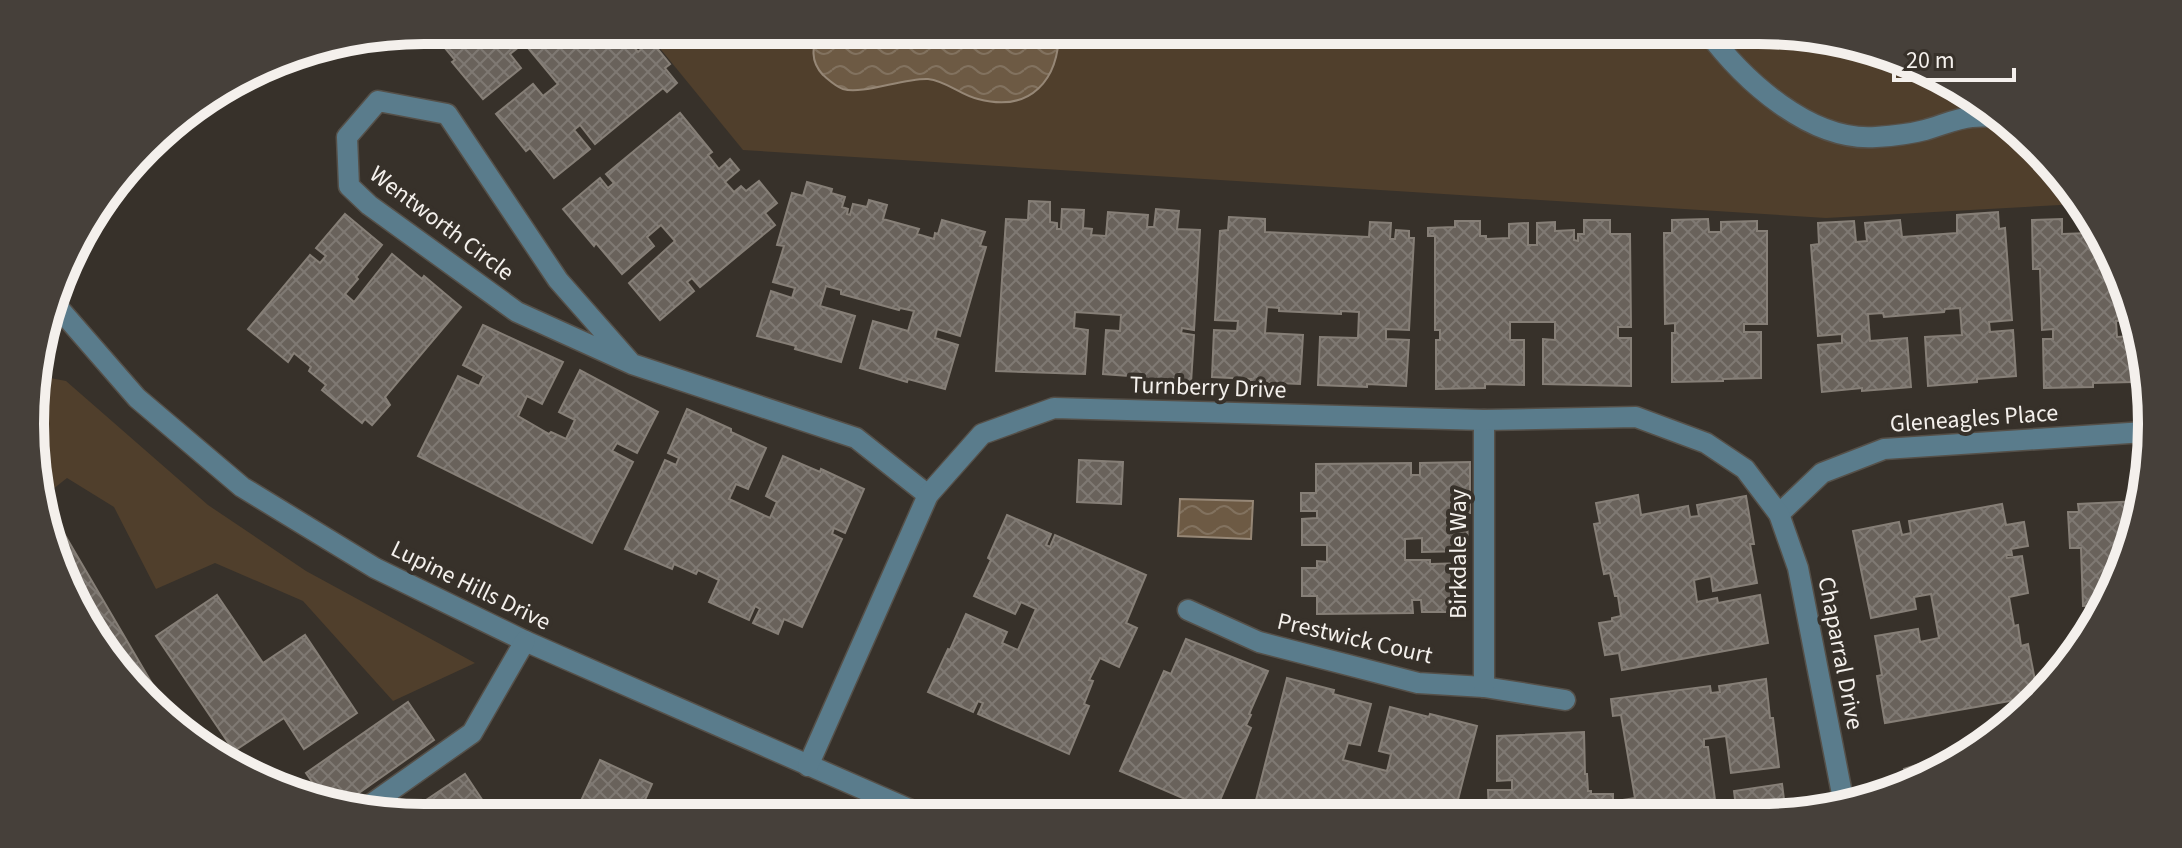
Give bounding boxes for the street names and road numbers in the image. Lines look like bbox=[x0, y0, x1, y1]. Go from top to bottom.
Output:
street label: Wentworth Circle bbox=[362, 157, 521, 289]
street label: Turnberry Drive bbox=[1129, 367, 1287, 408]
street label: Gleneagles Place bbox=[1889, 395, 2059, 442]
street label: Birkdale Way bbox=[1441, 489, 1476, 619]
street label: Lupine Hills Drive bbox=[385, 532, 557, 639]
street label: Chaparral Drive bbox=[1809, 574, 1872, 733]
street label: Prestwick Court bbox=[1274, 604, 1436, 673]

